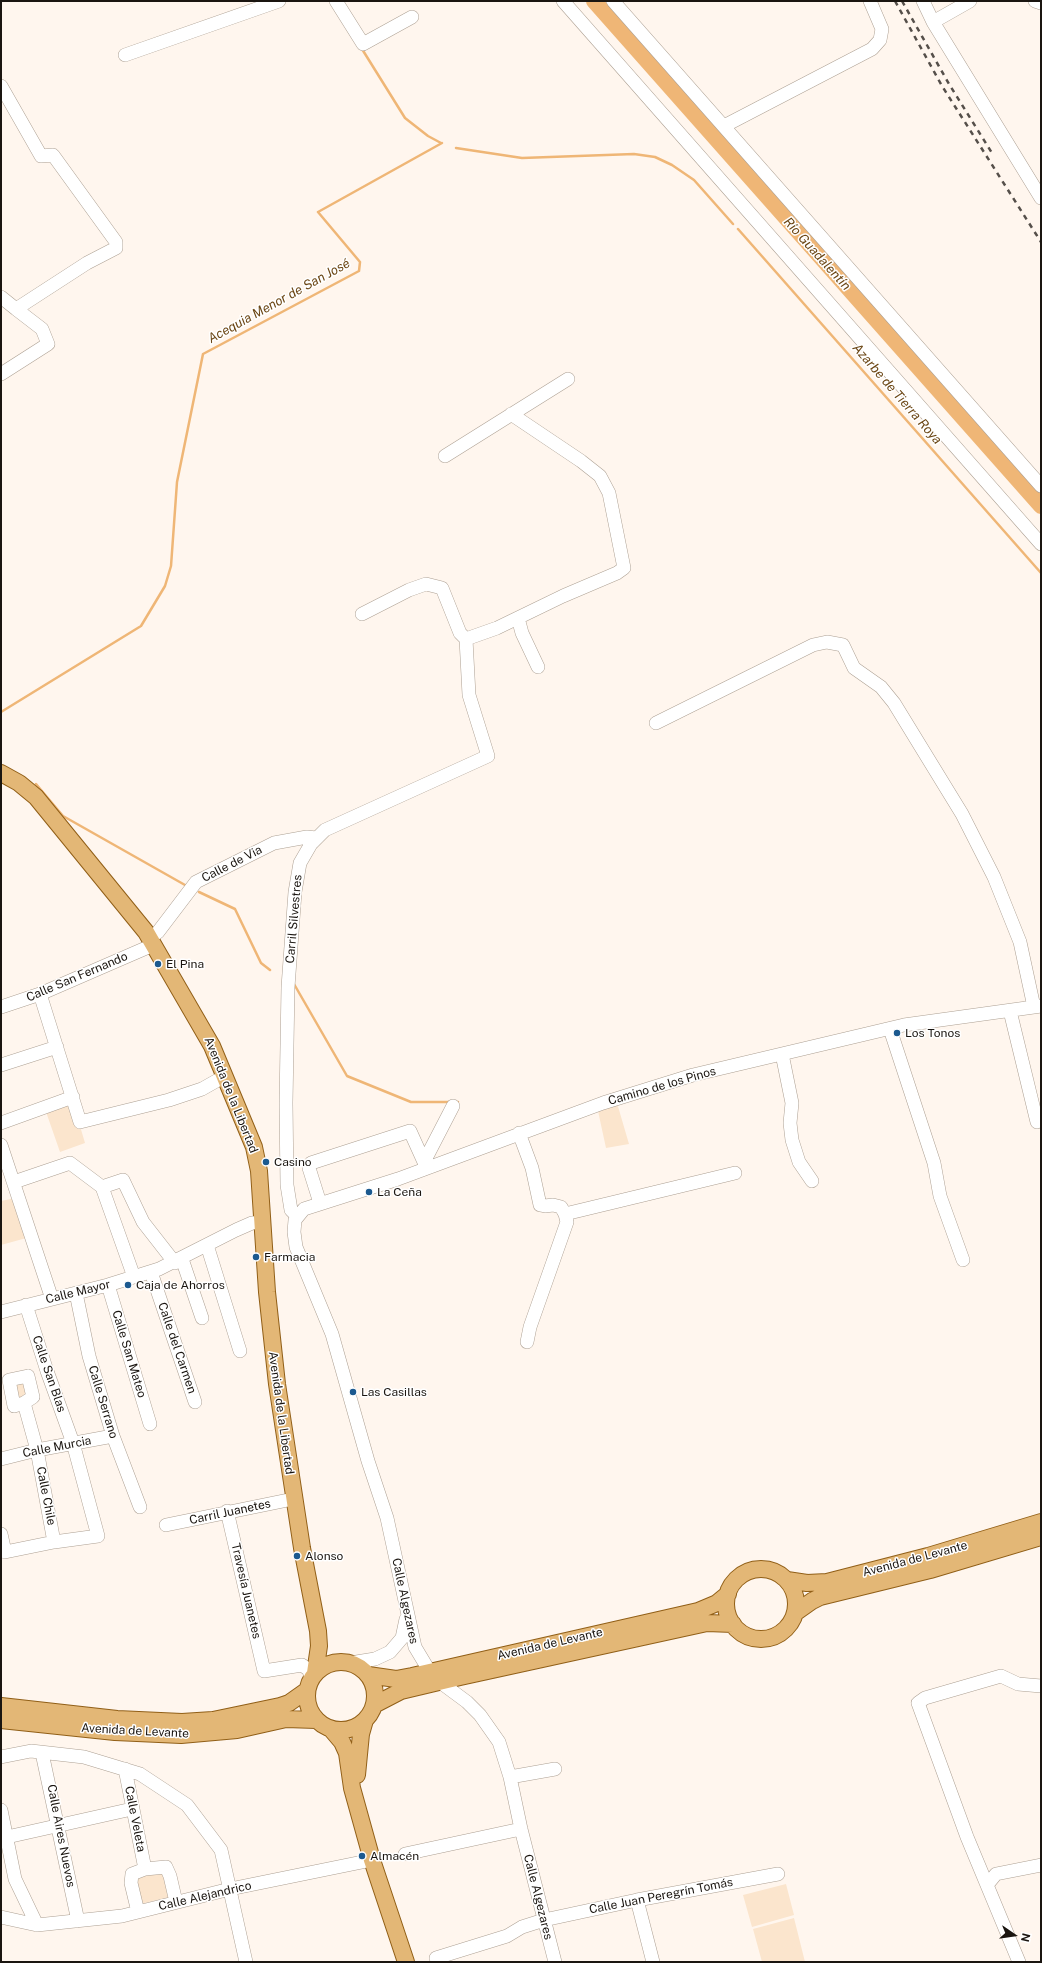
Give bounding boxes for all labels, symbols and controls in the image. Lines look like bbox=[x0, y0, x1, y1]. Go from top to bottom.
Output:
water label: Río Guadalentín bbox=[780, 214, 854, 294]
water label: Acequia Menor de San José bbox=[205, 255, 353, 347]
water label: Azarbe de Tierra Roya bbox=[849, 340, 945, 448]
street label: Calle de Via bbox=[199, 843, 265, 885]
street label: Carril Silvestres bbox=[283, 874, 305, 964]
street label: Calle San Fernando bbox=[24, 949, 130, 1005]
place label: El Pina bbox=[166, 957, 204, 971]
marker: El Pina bbox=[153, 959, 163, 969]
place label: Los Tonos bbox=[905, 1026, 960, 1040]
marker: Los Tonos bbox=[892, 1028, 902, 1038]
street label: Avenida de la Libertad bbox=[201, 1035, 261, 1155]
street label: Camino de los Pinos bbox=[607, 1064, 717, 1108]
place label: Casino bbox=[274, 1155, 312, 1169]
marker: Casino bbox=[261, 1157, 271, 1167]
place label: La Ceña bbox=[377, 1185, 422, 1199]
marker: La Ceña bbox=[364, 1187, 374, 1197]
place label: Farmacia bbox=[264, 1250, 315, 1264]
marker: Farmacia bbox=[251, 1252, 261, 1262]
street label: Calle Mayor bbox=[44, 1277, 112, 1307]
place label: Caja de Ahorros bbox=[136, 1278, 225, 1292]
marker: Caja de Ahorros bbox=[123, 1280, 133, 1290]
street label: Calle del Carmen bbox=[155, 1301, 199, 1395]
street label: Calle San Mateo bbox=[109, 1308, 149, 1400]
street label: Calle San Blas bbox=[29, 1334, 69, 1414]
street label: Avenida de la Libertad bbox=[265, 1351, 297, 1475]
street label: Calle Serrano bbox=[85, 1364, 121, 1440]
place label: Las Casillas bbox=[361, 1385, 427, 1399]
marker: Las Casillas bbox=[348, 1387, 358, 1397]
street label: Calle Murcia bbox=[21, 1433, 93, 1461]
street label: Calle Chile bbox=[33, 1465, 59, 1527]
street label: Carril Juanetes bbox=[188, 1496, 272, 1528]
street label: Avenida de Levante bbox=[861, 1538, 969, 1580]
street label: Travesía Juanetes bbox=[228, 1542, 264, 1640]
place label: Alonso bbox=[305, 1549, 343, 1563]
marker: Alonso bbox=[292, 1551, 302, 1561]
street label: Calle Algezares bbox=[389, 1557, 421, 1645]
street label: Avenida de Levante bbox=[496, 1625, 604, 1663]
street label: Avenida de Levante bbox=[81, 1721, 189, 1741]
street label: Calle Aires Nuevos bbox=[44, 1783, 78, 1889]
street label: Calle Veleta bbox=[122, 1785, 148, 1853]
place label: Almacén bbox=[370, 1849, 419, 1863]
marker: Almacén bbox=[357, 1851, 367, 1861]
street label: Calle Algezares bbox=[520, 1853, 556, 1941]
street label: Calle Juan Peregrín Tomás bbox=[588, 1875, 734, 1917]
street label: Calle Alejandrico bbox=[157, 1878, 253, 1914]
north arrow bbox=[994, 1915, 1034, 1955]
text: N bbox=[1019, 1932, 1033, 1943]

